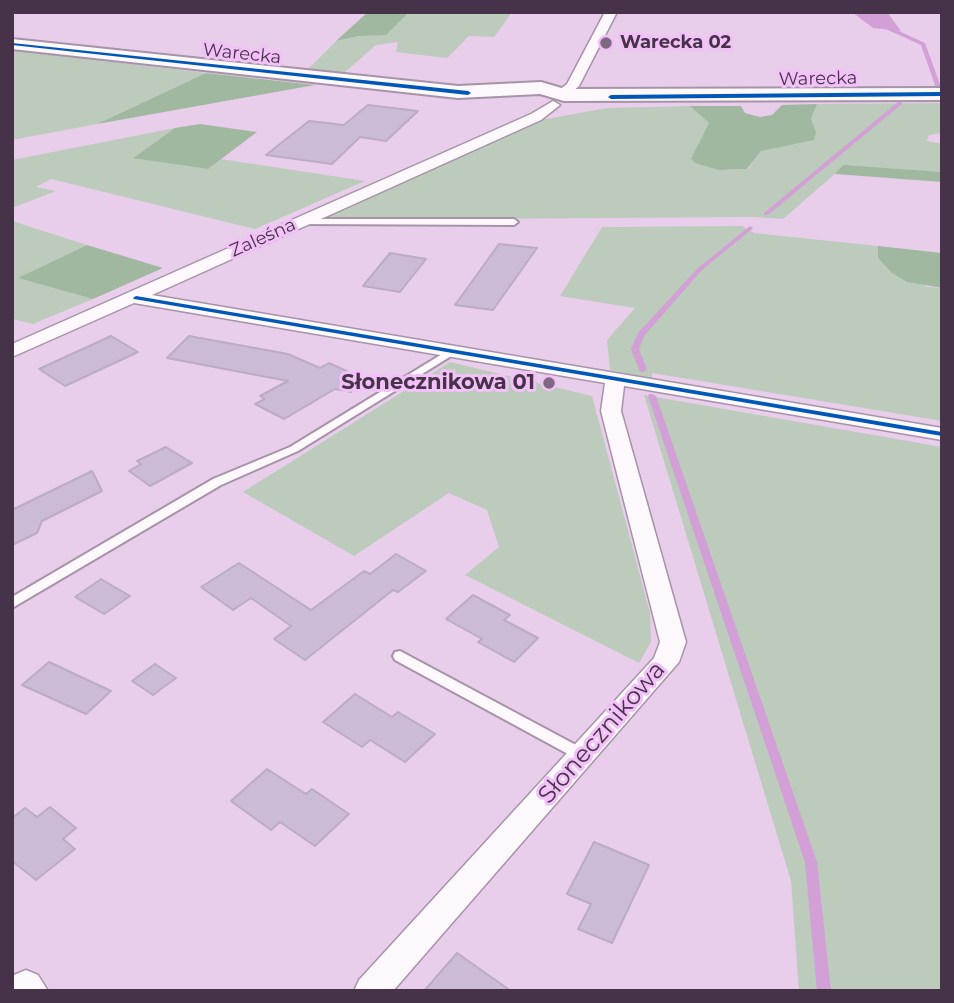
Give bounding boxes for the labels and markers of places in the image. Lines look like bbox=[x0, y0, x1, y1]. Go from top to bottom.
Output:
place label: Warecka 02 bbox=[620, 32, 731, 54]
marker: Warecka 02 bbox=[598, 35, 614, 51]
place label: Słonecznikowa 01 bbox=[341, 370, 535, 396]
marker: Słonecznikowa 01 bbox=[541, 375, 557, 391]

